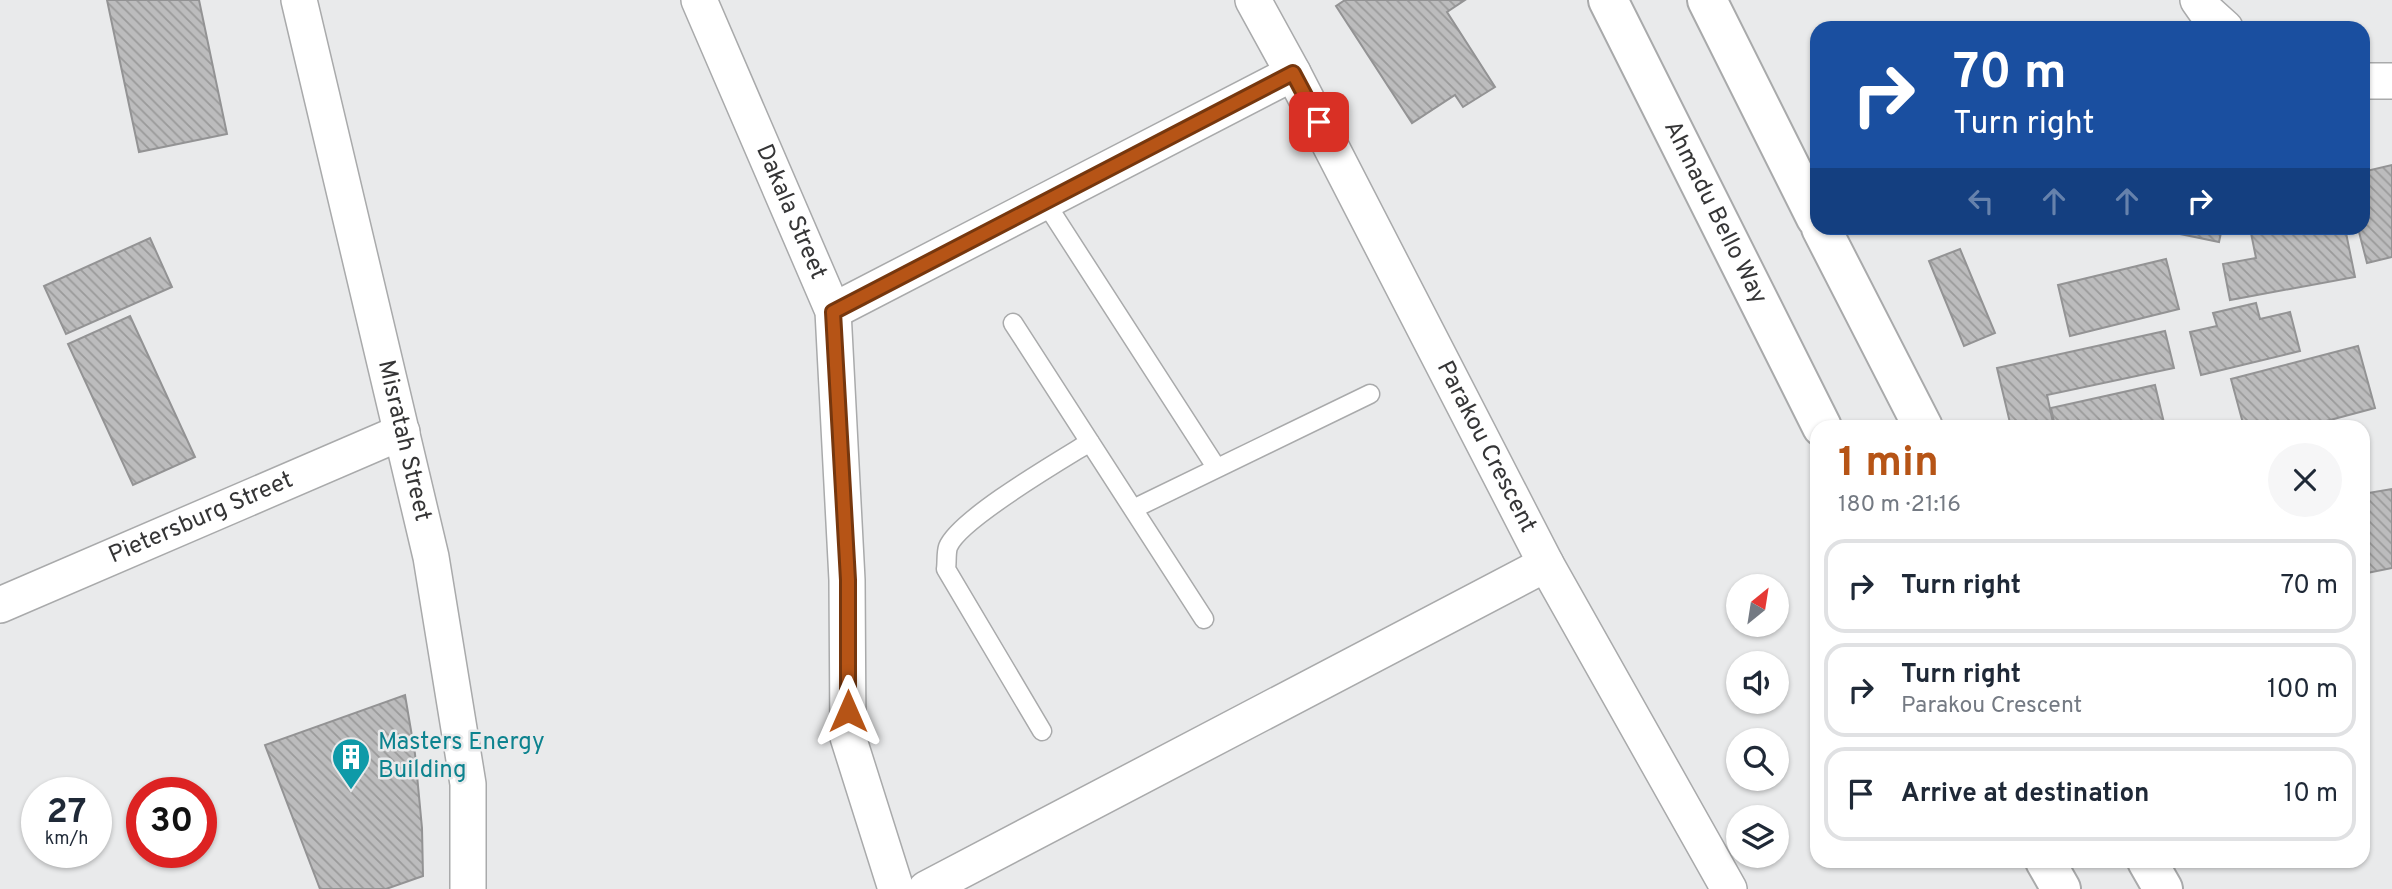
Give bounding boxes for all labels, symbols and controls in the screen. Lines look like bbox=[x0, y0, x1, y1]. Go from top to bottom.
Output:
text: 70 m bbox=[1953, 44, 2067, 106]
icon: right bbox=[1838, 49, 1929, 140]
pin bbox=[1289, 92, 1349, 152]
icon: arrive bbox=[1300, 103, 1338, 141]
text: Turn right bbox=[1953, 105, 2095, 145]
street label: Ahmadu Bello Way bbox=[1656, 116, 1773, 309]
street label: Dakala Street bbox=[748, 140, 833, 284]
icon: left bbox=[1962, 182, 2000, 220]
icon: ahead bbox=[2035, 182, 2073, 220]
icon: ahead bbox=[2108, 182, 2146, 220]
icon: right bbox=[2181, 182, 2219, 220]
street label: Parakou Crescent bbox=[1429, 356, 1542, 538]
street label: Misratah Street bbox=[370, 357, 437, 524]
text: 1 min bbox=[1838, 438, 1939, 491]
button: close bbox=[2268, 443, 2342, 517]
street label: Pietersburg Street bbox=[105, 466, 298, 571]
text: 180 m · 21:16 bbox=[1838, 491, 1961, 520]
icon: right bbox=[1842, 567, 1880, 605]
text: Turn right bbox=[1901, 570, 2021, 603]
text: 70 m bbox=[2280, 570, 2338, 603]
north arrow bbox=[1726, 574, 1788, 637]
map controls bbox=[1726, 574, 1789, 868]
button: sound bbox=[1726, 651, 1789, 714]
text: Turn right bbox=[1901, 659, 2021, 692]
icon: right bbox=[1842, 671, 1880, 709]
position arrow bbox=[811, 674, 885, 748]
text: 100 m bbox=[2267, 674, 2338, 707]
text: Parakou Crescent bbox=[1901, 692, 2082, 721]
place label: Masters Energy Building bbox=[378, 728, 545, 786]
button: search bbox=[1726, 728, 1789, 791]
building icon: Masters Energy Building bbox=[330, 736, 372, 791]
icon: arrive bbox=[1842, 775, 1880, 813]
speed limit sign: 30 bbox=[126, 777, 217, 868]
text: Arrive at destination bbox=[1901, 778, 2149, 811]
text: 10 m bbox=[2283, 778, 2338, 811]
text: 27 bbox=[47, 791, 86, 835]
button: layers bbox=[1726, 805, 1789, 868]
text: km/h bbox=[45, 828, 88, 851]

